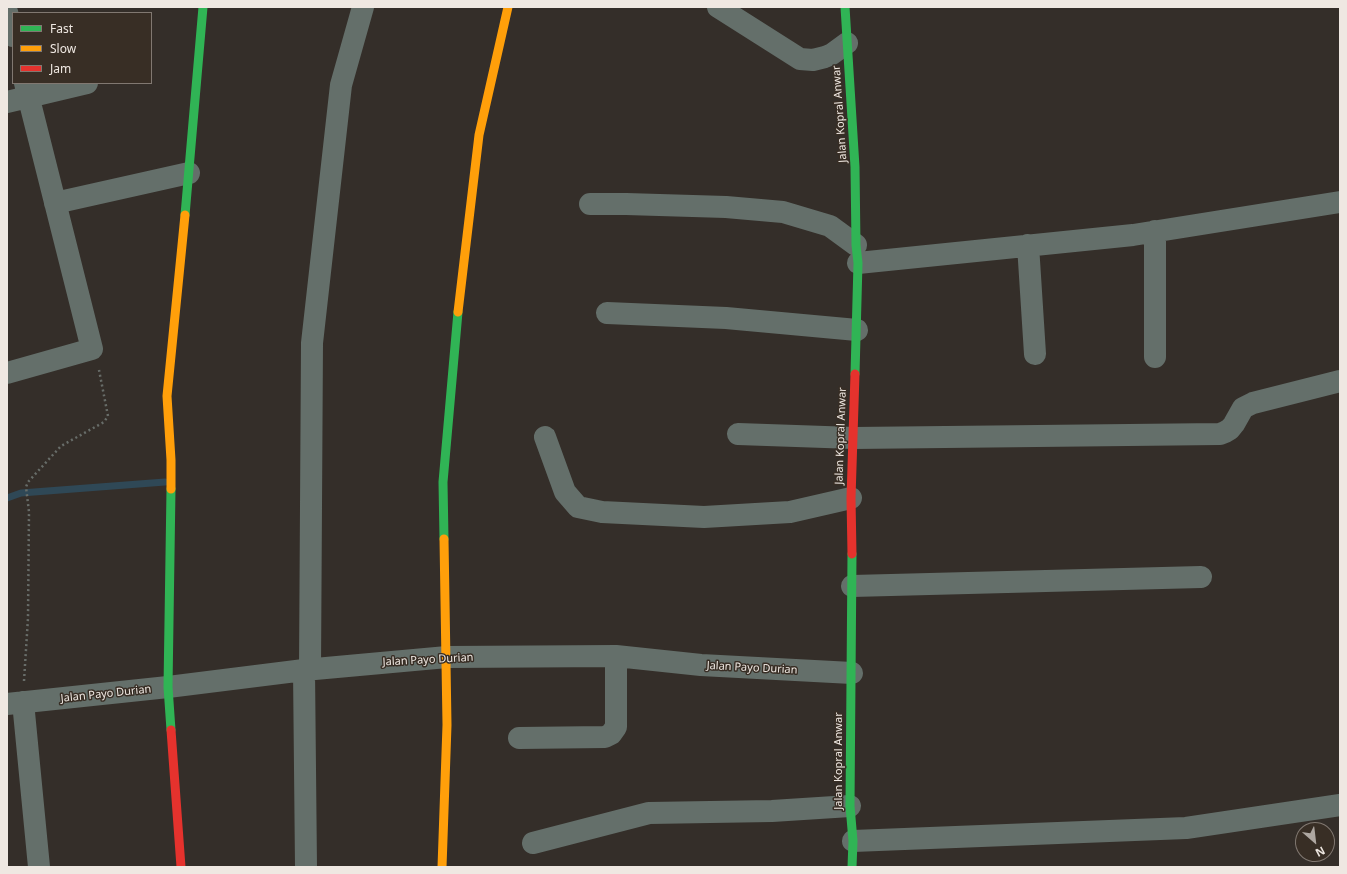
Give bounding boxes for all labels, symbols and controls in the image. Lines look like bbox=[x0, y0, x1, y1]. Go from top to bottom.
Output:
legend bbox=[12, 12, 152, 84]
text: Fast bbox=[50, 20, 73, 37]
text: Slow bbox=[50, 40, 76, 57]
text: Jam bbox=[50, 60, 71, 77]
street label: Jalan Kopral Anwar bbox=[830, 65, 850, 163]
street label: Jalan Kopral Anwar bbox=[833, 387, 849, 485]
street label: Jalan Payo Durian bbox=[382, 651, 474, 669]
street label: Jalan Payo Durian bbox=[706, 659, 798, 677]
street label: Jalan Payo Durian bbox=[60, 683, 152, 705]
street label: Jalan Kopral Anwar bbox=[832, 712, 846, 810]
north arrow bbox=[1295, 822, 1335, 862]
text: N bbox=[1313, 843, 1328, 861]

